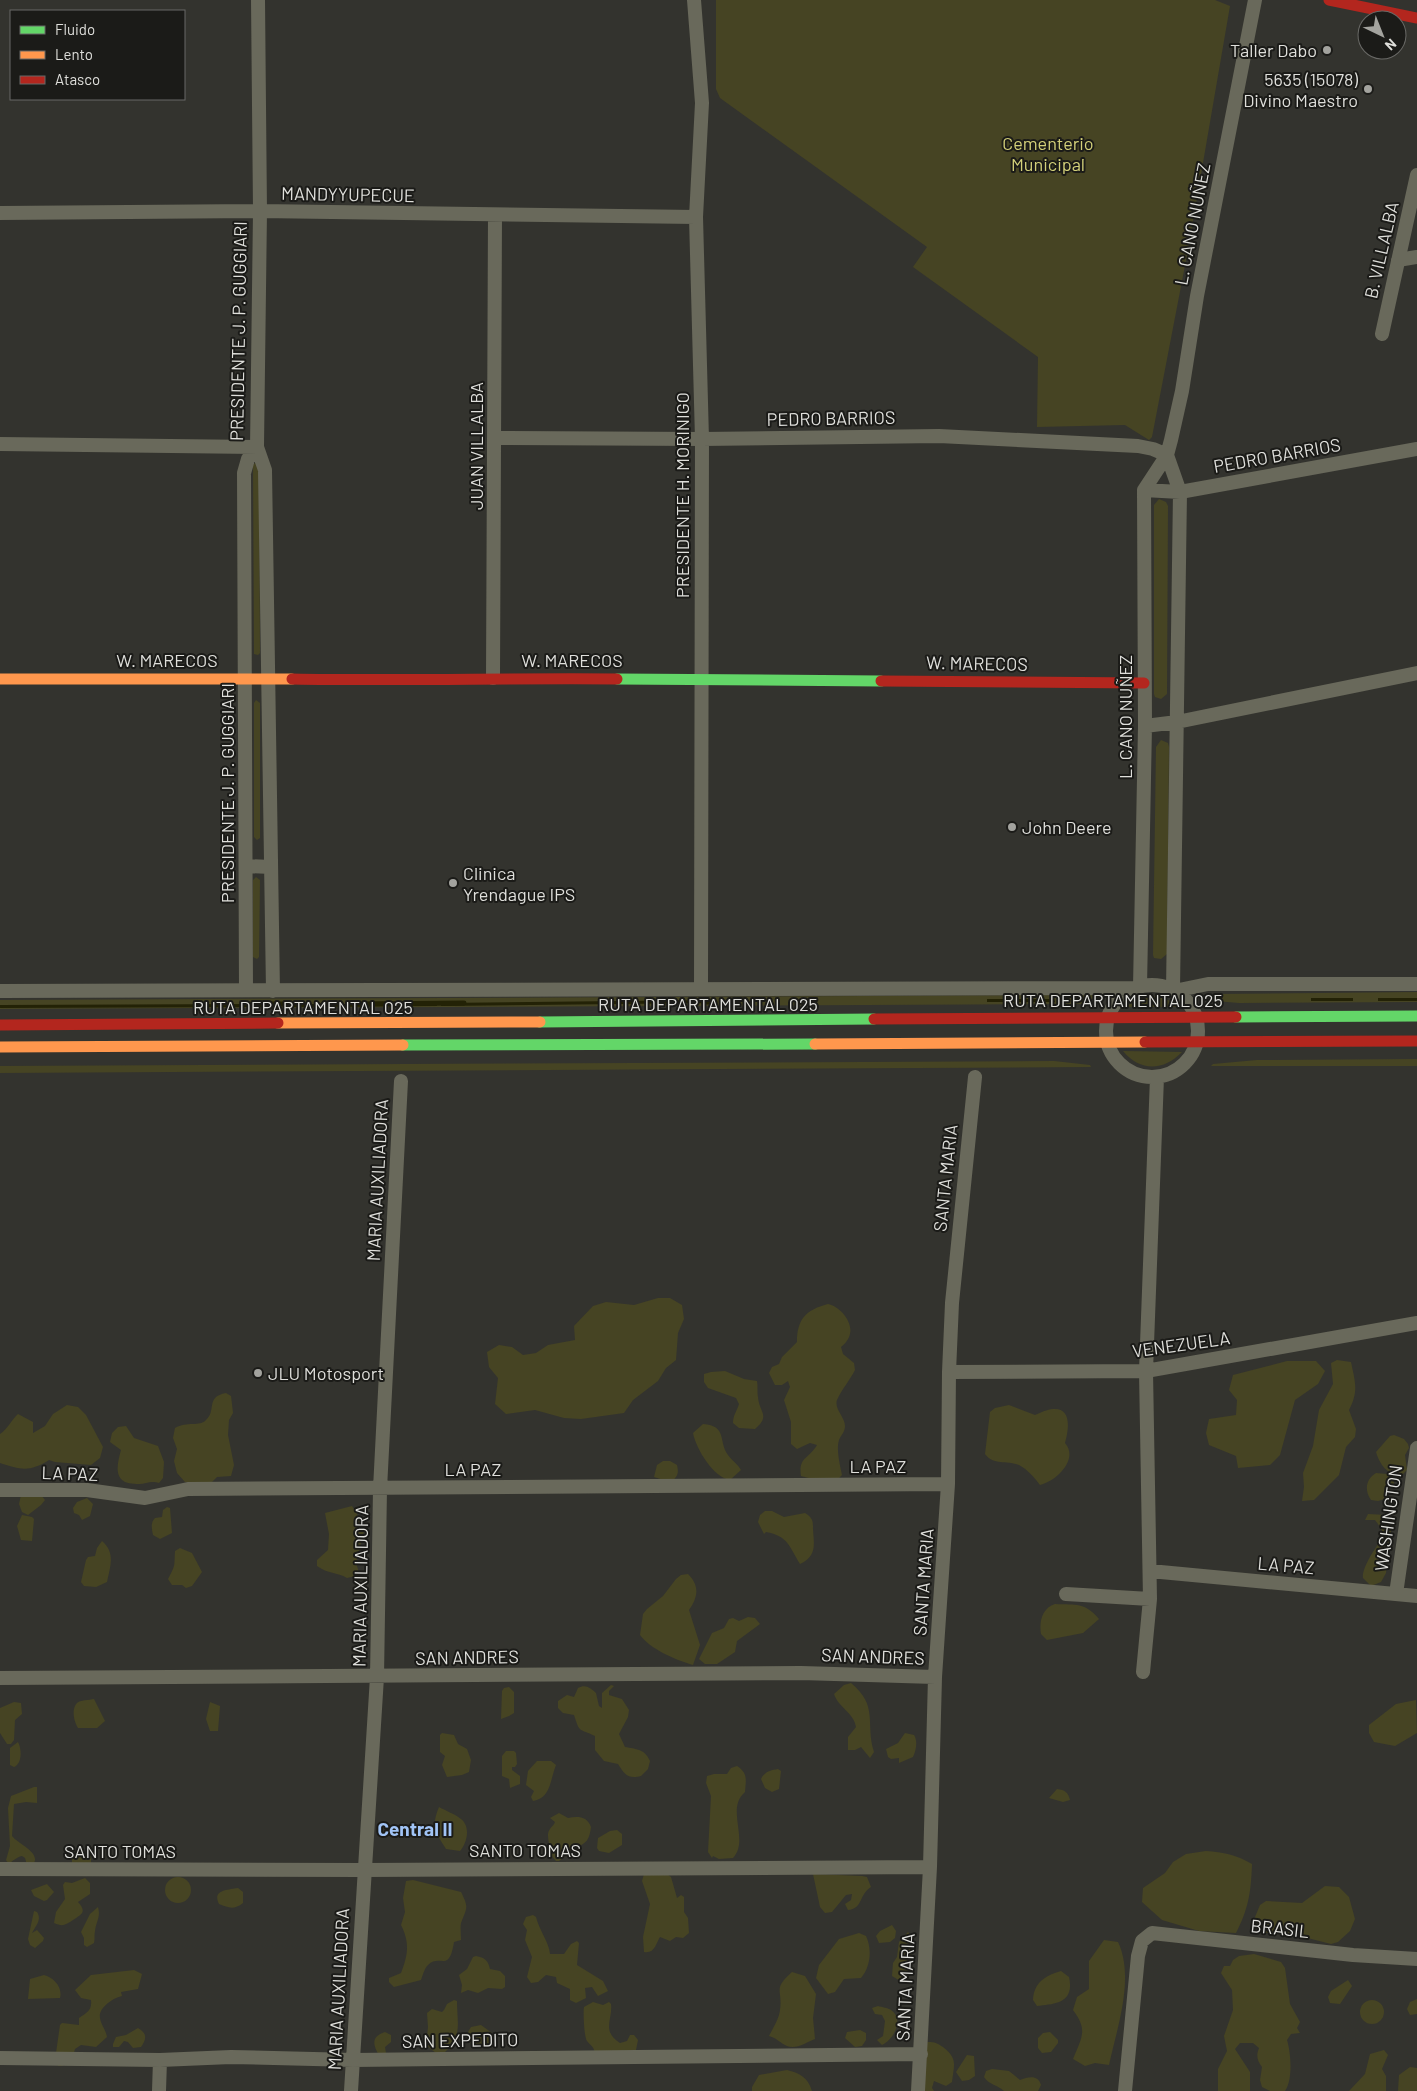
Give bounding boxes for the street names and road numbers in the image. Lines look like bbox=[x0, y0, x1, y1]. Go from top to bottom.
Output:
street label: L. CANO NUÑEZ bbox=[1169, 161, 1215, 287]
street label: MANDYYUPECUE bbox=[281, 182, 415, 206]
street label: B. VILLALBA bbox=[1359, 199, 1403, 301]
street label: PRESIDENTE J. P. GUGGIARI bbox=[225, 221, 251, 441]
street label: JUAN VILLALBA bbox=[465, 382, 487, 510]
street label: PRESIDENTE H. MORINIGO bbox=[671, 392, 693, 598]
street label: PEDRO BARRIOS bbox=[766, 406, 896, 430]
street label: PEDRO BARRIOS bbox=[1212, 433, 1342, 477]
street label: W. MARECOS bbox=[116, 649, 218, 671]
street label: W. MARECOS bbox=[521, 649, 623, 671]
street label: W. MARECOS bbox=[926, 651, 1028, 675]
street label: L. CANO NUÑEZ bbox=[1114, 655, 1136, 779]
street label: PRESIDENTE J. P. GUGGIARI bbox=[216, 683, 238, 903]
street label: RUTA DEPARTAMENTAL 025 bbox=[1003, 989, 1223, 1011]
street label: RUTA DEPARTAMENTAL 025 bbox=[598, 993, 818, 1015]
street label: RUTA DEPARTAMENTAL 025 bbox=[193, 996, 413, 1018]
street label: MARIA AUXILIADORA bbox=[362, 1098, 392, 1262]
street label: SANTA MARIA bbox=[928, 1123, 962, 1233]
street label: VENEZUELA bbox=[1131, 1326, 1231, 1362]
street label: LA PAZ bbox=[850, 1455, 906, 1477]
street label: LA PAZ bbox=[445, 1458, 501, 1480]
street label: LA PAZ bbox=[41, 1461, 99, 1485]
street label: WASHINGTON bbox=[1370, 1463, 1406, 1573]
street label: MARIA AUXILIADORA bbox=[348, 1505, 372, 1667]
street label: SANTA MARIA bbox=[908, 1527, 938, 1637]
street label: LA PAZ bbox=[1257, 1552, 1315, 1578]
street label: SAN ANDRES bbox=[821, 1643, 925, 1669]
street label: SAN ANDRES bbox=[415, 1645, 519, 1669]
street label: SANTO TOMAS bbox=[469, 1839, 581, 1861]
street label: SANTO TOMAS bbox=[64, 1840, 176, 1862]
street label: MARIA AUXILIADORA bbox=[323, 1907, 353, 2071]
street label: BRASIL bbox=[1250, 1914, 1310, 1942]
street label: SANTA MARIA bbox=[891, 1933, 919, 2041]
street label: SAN EXPEDITO bbox=[402, 2028, 518, 2052]

